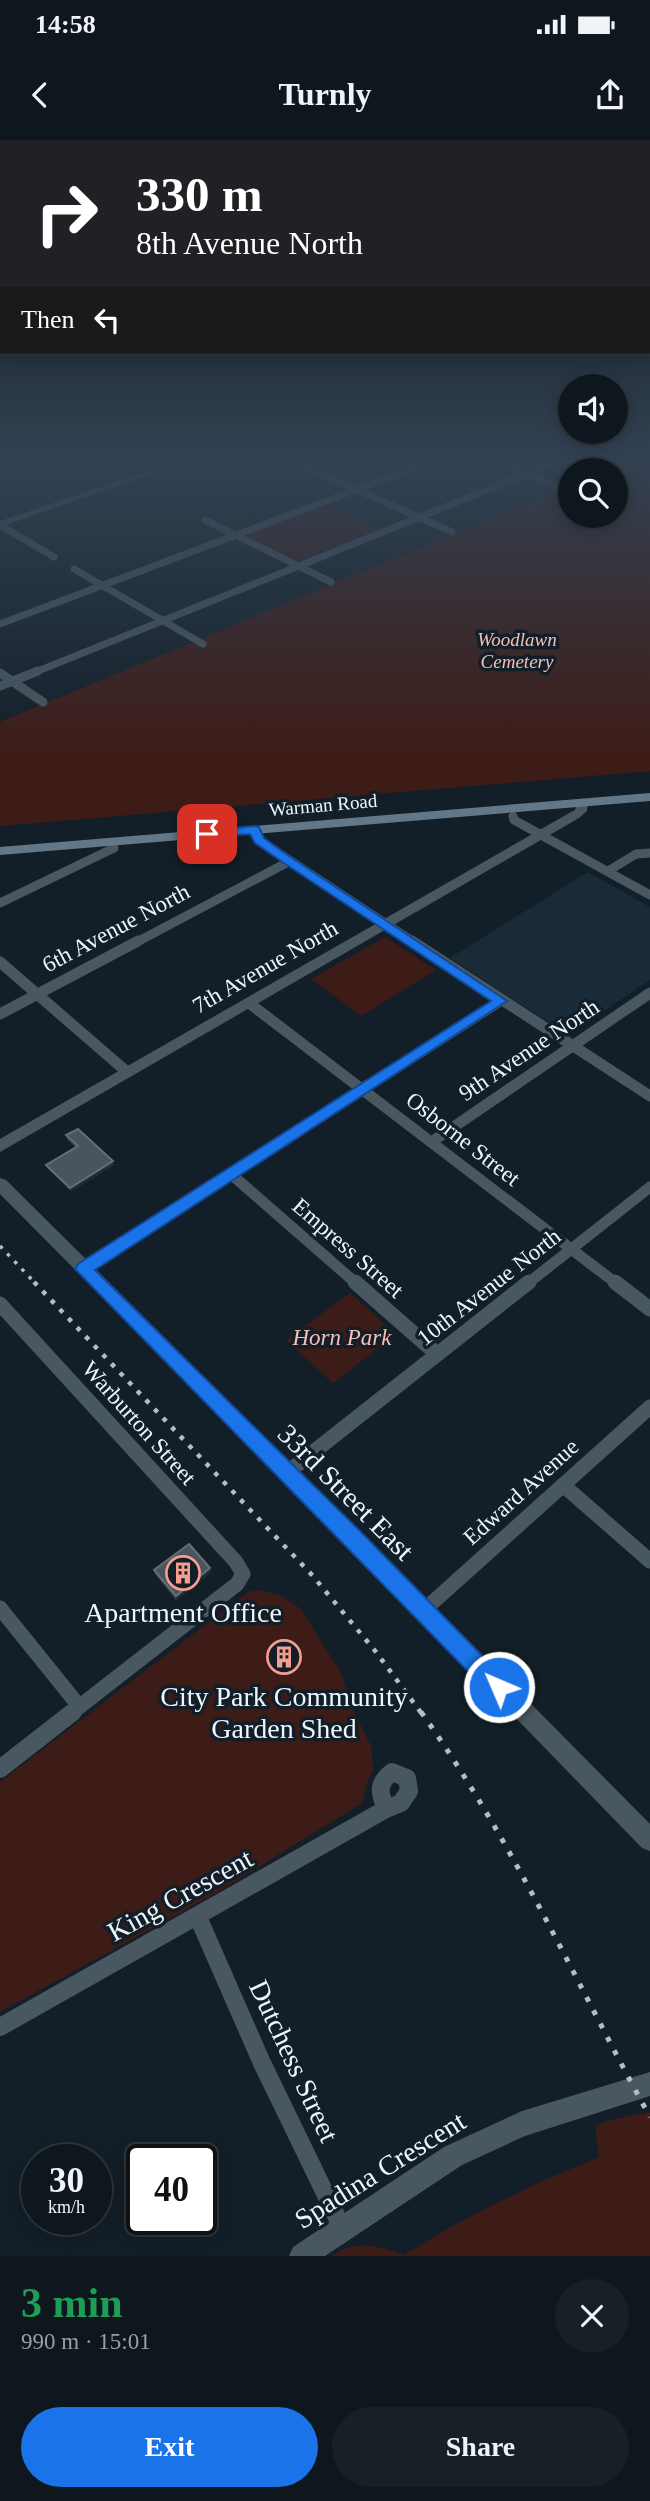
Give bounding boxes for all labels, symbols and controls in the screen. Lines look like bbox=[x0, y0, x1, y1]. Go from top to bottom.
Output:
text: 14:58 bbox=[35, 10, 96, 39]
icon: back bbox=[21, 76, 59, 114]
text: Turnly bbox=[278, 76, 372, 112]
icon: share bbox=[591, 76, 629, 114]
text: 330 m bbox=[136, 167, 263, 222]
icon: right bbox=[21, 168, 112, 259]
text: 8th Avenue North bbox=[136, 225, 363, 261]
icon: left bbox=[88, 301, 126, 339]
text: Then bbox=[21, 305, 74, 334]
map controls bbox=[558, 374, 628, 528]
button: sound bbox=[558, 374, 628, 444]
button: search bbox=[558, 458, 628, 528]
park label: Woodlawn Cemetery bbox=[477, 629, 557, 672]
street label: Warman Road bbox=[268, 790, 379, 820]
pin bbox=[177, 804, 237, 864]
icon: arrive bbox=[188, 815, 226, 853]
street label: 6th Avenue North bbox=[38, 878, 194, 977]
street label: 7th Avenue North bbox=[188, 915, 342, 1019]
street label: 9th Avenue North bbox=[454, 994, 604, 1106]
street label: Osborne Street bbox=[401, 1087, 525, 1191]
street label: Empress Street bbox=[287, 1193, 409, 1303]
street label: 10th Avenue North bbox=[413, 1223, 566, 1351]
park label: Horn Park bbox=[291, 1325, 392, 1350]
street label: Warburton Street bbox=[77, 1356, 201, 1490]
street label: 33rd Street East bbox=[272, 1418, 420, 1566]
street label: Edward Avenue bbox=[458, 1434, 584, 1550]
building icon: Apartment Office bbox=[164, 1554, 202, 1592]
place label: Apartment Office bbox=[84, 1597, 282, 1628]
building icon: City Park Community Garden Shed bbox=[265, 1638, 303, 1676]
position arrow bbox=[462, 1650, 536, 1724]
place label: City Park Community Garden Shed bbox=[160, 1681, 408, 1744]
street label: King Crescent bbox=[102, 1842, 258, 1948]
street label: Dutchess Street bbox=[243, 1975, 345, 2147]
street label: Spadina Crescent bbox=[289, 2105, 471, 2235]
speed limit sign: 40 bbox=[126, 2144, 217, 2235]
text: 30 bbox=[49, 2161, 84, 2200]
text: km/h bbox=[48, 2197, 85, 2217]
button: close bbox=[555, 2279, 629, 2353]
text: 3 min bbox=[21, 2280, 123, 2326]
text: 990 m · 15:01 bbox=[21, 2329, 151, 2354]
button: Exit bbox=[21, 2407, 318, 2487]
button: Share bbox=[332, 2407, 629, 2487]

